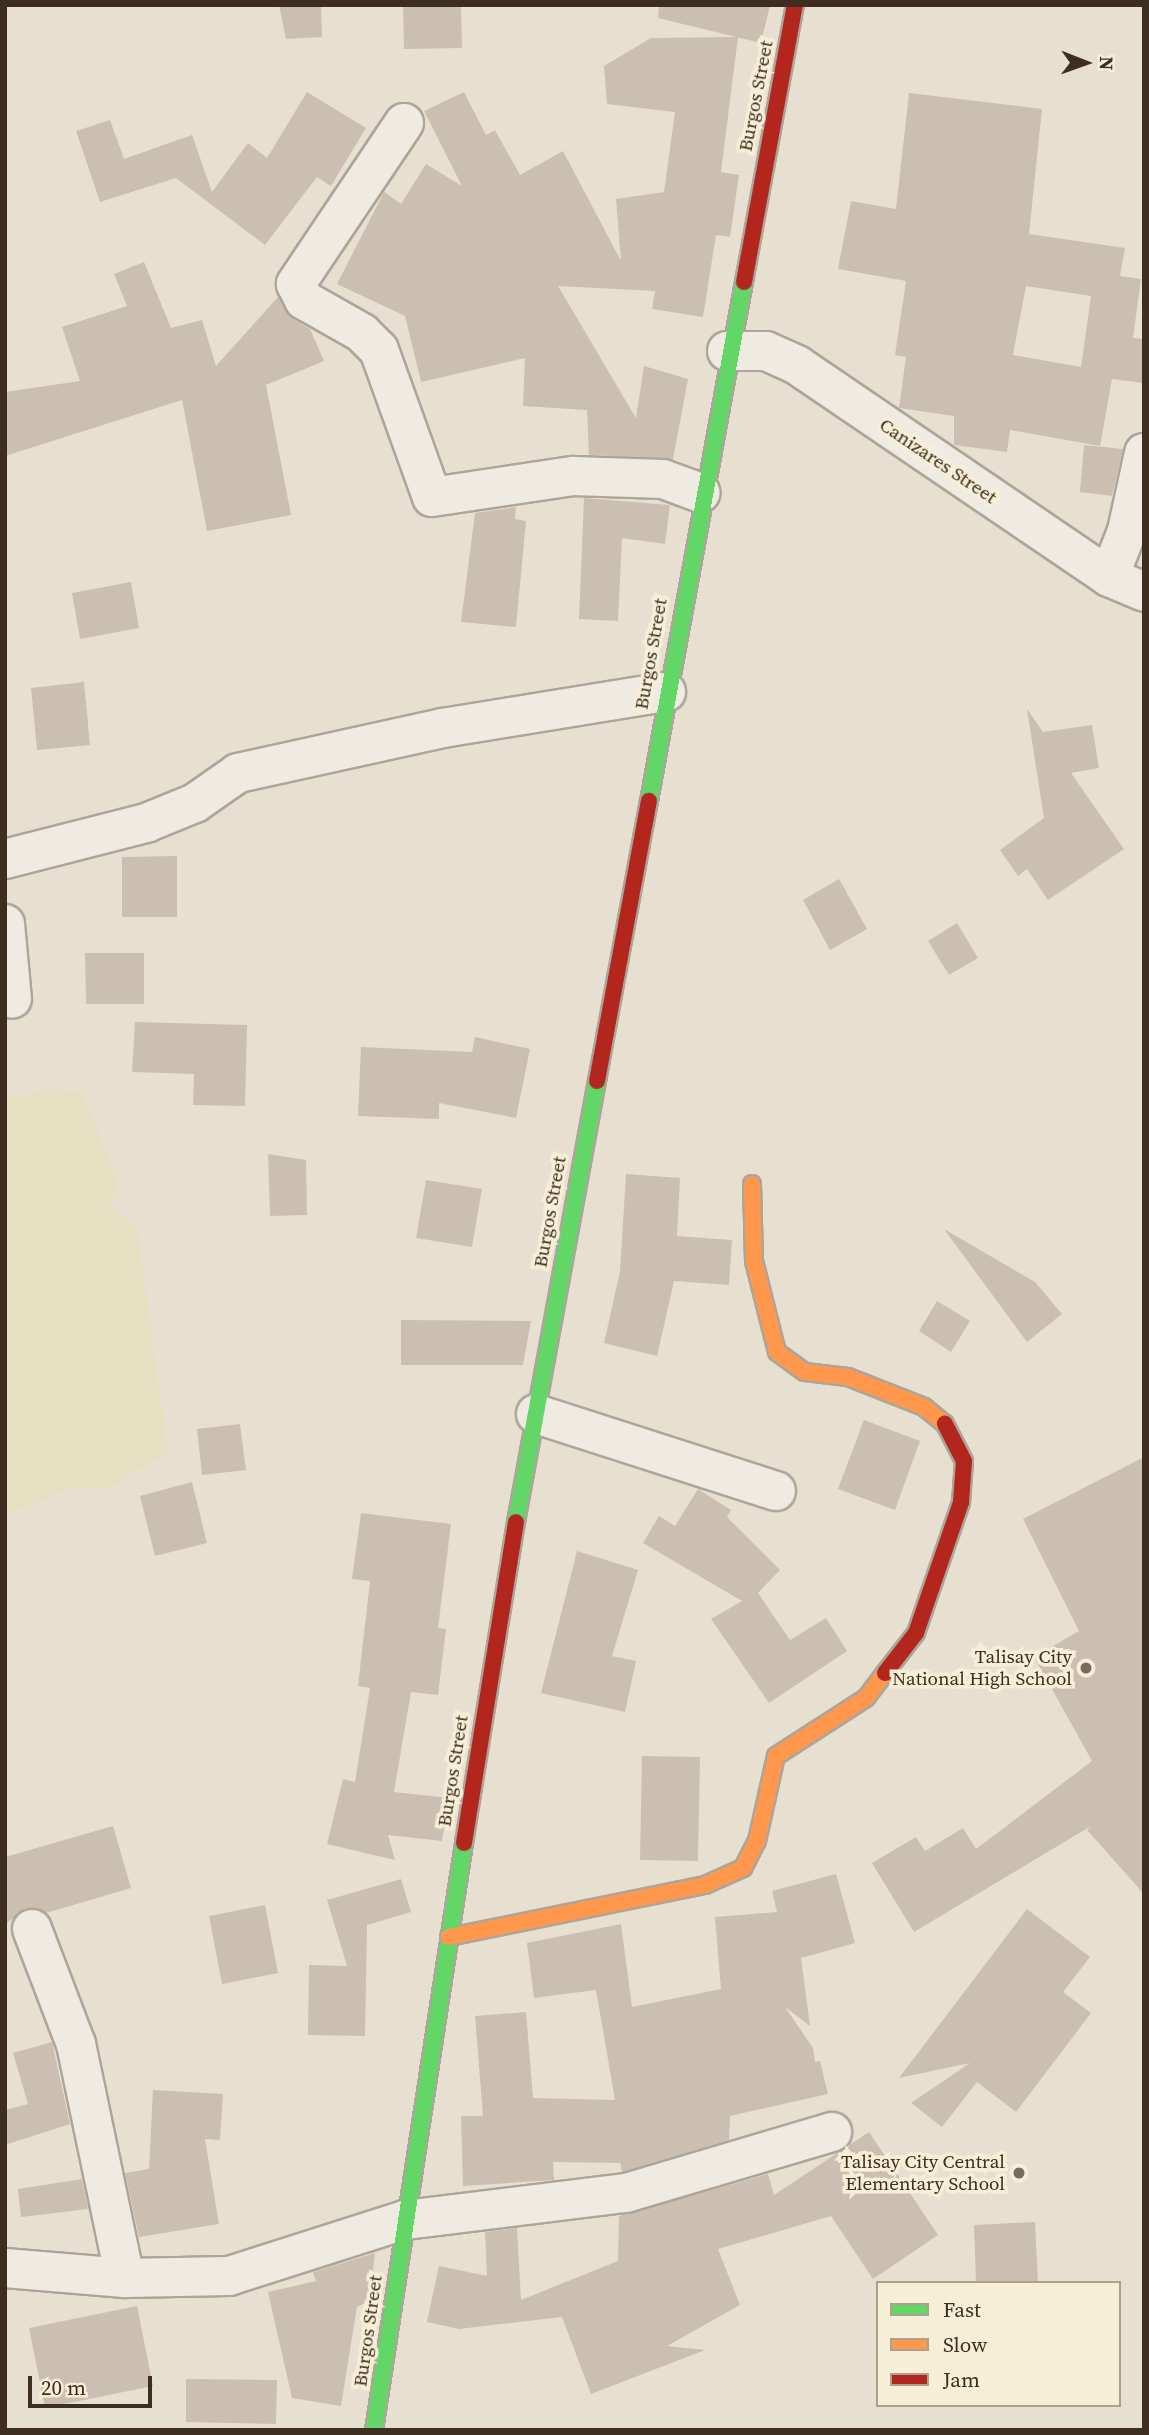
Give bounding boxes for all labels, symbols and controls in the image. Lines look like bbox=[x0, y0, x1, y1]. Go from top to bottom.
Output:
north arrow bbox=[1051, 28, 1121, 98]
street label: Burgos Street bbox=[734, 39, 778, 153]
text: N bbox=[1094, 56, 1120, 71]
street label: Canizares Street bbox=[875, 413, 1001, 509]
street label: Burgos Street bbox=[630, 597, 672, 711]
street label: Burgos Street bbox=[529, 1155, 571, 1269]
place label: Talisay City National High School bbox=[892, 1646, 1072, 1690]
marker: Talisay City National High School bbox=[1078, 1660, 1094, 1676]
street label: Burgos Street bbox=[433, 1714, 473, 1828]
place label: Talisay City Central Elementary School bbox=[841, 2151, 1005, 2195]
marker: Talisay City Central Elementary School bbox=[1011, 2165, 1027, 2181]
street label: Burgos Street bbox=[349, 2274, 387, 2388]
legend bbox=[876, 2281, 1121, 2407]
text: Fast bbox=[943, 2295, 981, 2324]
text: Slow bbox=[943, 2330, 987, 2359]
scale bar bbox=[32, 2362, 156, 2406]
text: Jam bbox=[943, 2365, 980, 2394]
text: 20 m bbox=[41, 2373, 86, 2402]

